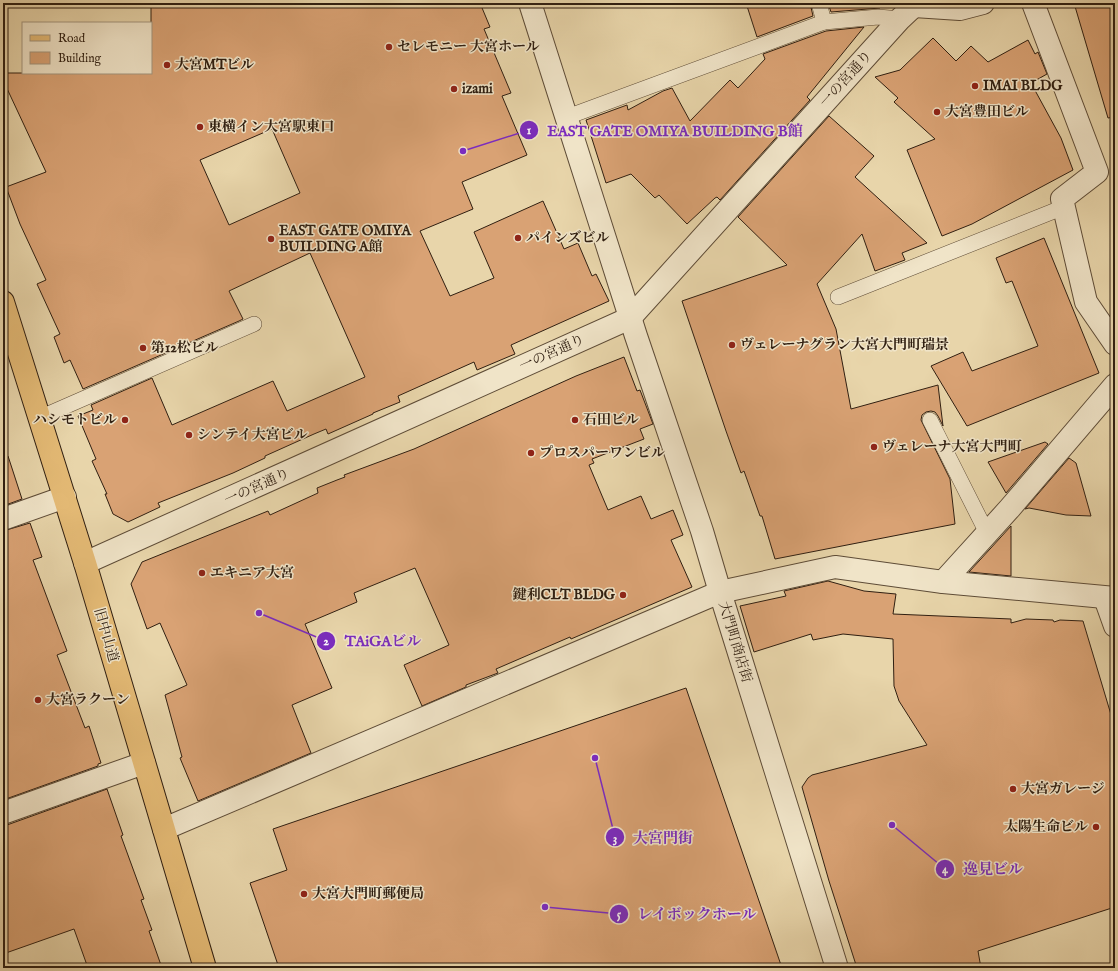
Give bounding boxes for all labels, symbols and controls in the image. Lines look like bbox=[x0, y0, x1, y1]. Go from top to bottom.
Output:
legend bbox=[22, 22, 152, 74]
text: Road bbox=[58, 31, 86, 46]
place label: セレモニー 大宮ホール bbox=[397, 38, 540, 56]
marker: セレモニー 大宮ホール bbox=[384, 42, 394, 52]
street label: 一の宮通り bbox=[816, 47, 876, 111]
text: Building bbox=[58, 51, 102, 66]
place label: 大宮MTビル bbox=[175, 56, 254, 74]
marker: 大宮MTビル bbox=[162, 60, 172, 70]
place label: IMAI BLDG bbox=[983, 77, 1063, 95]
place label: izami bbox=[462, 80, 493, 98]
marker: IMAI BLDG bbox=[970, 81, 980, 91]
marker: izami bbox=[449, 84, 459, 94]
place label: 大宮豊田ビル bbox=[945, 103, 1029, 121]
marker: 大宮豊田ビル bbox=[932, 107, 942, 117]
callout: EAST GATE OMIYA BUILDING B館 bbox=[519, 117, 810, 144]
place label: 東横イン大宮駅東口 bbox=[208, 118, 334, 136]
marker: 東横イン大宮駅東口 bbox=[195, 122, 205, 132]
text: EAST GATE OMIYA BUILDING B館 bbox=[547, 122, 803, 141]
text: 1 bbox=[527, 123, 532, 138]
place label: EAST GATE OMIYA BUILDING A館 bbox=[279, 222, 413, 256]
place label: パインズビル bbox=[526, 229, 610, 247]
marker: パインズビル bbox=[513, 233, 523, 243]
marker: EAST GATE OMIYA BUILDING A館 bbox=[266, 234, 276, 244]
street label: 一の宮通り bbox=[516, 331, 588, 375]
place label: ヴェレーナグラン大宮大門町瑞景 bbox=[740, 336, 949, 354]
place label: 第12松ビル bbox=[151, 339, 219, 357]
marker: ヴェレーナグラン大宮大門町瑞景 bbox=[727, 340, 737, 350]
marker: 第12松ビル bbox=[138, 343, 148, 353]
place label: ハシモトビル bbox=[33, 411, 117, 429]
place label: 石田ビル bbox=[583, 411, 639, 429]
marker: ハシモトビル bbox=[120, 415, 130, 425]
marker: 石田ビル bbox=[570, 415, 580, 425]
place label: シンテイ大宮ビル bbox=[197, 426, 308, 444]
marker: シンテイ大宮ビル bbox=[184, 430, 194, 440]
place label: ヴェレーナ大宮大門町 bbox=[882, 438, 1022, 456]
marker: ヴェレーナ大宮大門町 bbox=[869, 442, 879, 452]
place label: プロスパーワンビル bbox=[539, 444, 665, 462]
marker: プロスパーワンビル bbox=[526, 448, 536, 458]
street label: 一の宮通り bbox=[221, 465, 293, 509]
place label: エキニア大宮 bbox=[210, 564, 294, 582]
marker: エキニア大宮 bbox=[197, 568, 207, 578]
place label: 鍵利CLT BLDG bbox=[512, 586, 616, 604]
marker: 鍵利CLT BLDG bbox=[618, 590, 628, 600]
street label: 大門町商店街 bbox=[714, 599, 756, 685]
street label: 旧中山道 bbox=[90, 606, 122, 664]
callout: TAiGAビル bbox=[316, 627, 429, 654]
text: TAiGAビル bbox=[344, 632, 421, 651]
text: 2 bbox=[323, 634, 329, 649]
place label: 大宮ラクーン bbox=[46, 691, 130, 709]
marker: 大宮ラクーン bbox=[33, 695, 43, 705]
place label: 大宮ガレージ bbox=[1021, 780, 1105, 798]
marker: 大宮ガレージ bbox=[1008, 784, 1018, 794]
place label: 太陽生命ビル bbox=[1004, 818, 1088, 836]
marker: 太陽生命ビル bbox=[1091, 822, 1101, 832]
callout: 大宮門街 bbox=[605, 824, 701, 851]
text: 大宮門街 bbox=[633, 829, 693, 848]
text: 3 bbox=[613, 831, 617, 846]
callout: 逸見ビル bbox=[935, 855, 1031, 882]
text: 逸見ビル bbox=[963, 860, 1023, 879]
text: 4 bbox=[942, 862, 949, 877]
place label: 大宮大門町郵便局 bbox=[312, 885, 424, 903]
marker: 大宮大門町郵便局 bbox=[299, 889, 309, 899]
callout: レイボックホール bbox=[609, 901, 765, 928]
text: レイボックホール bbox=[638, 905, 756, 924]
text: 5 bbox=[617, 907, 622, 922]

